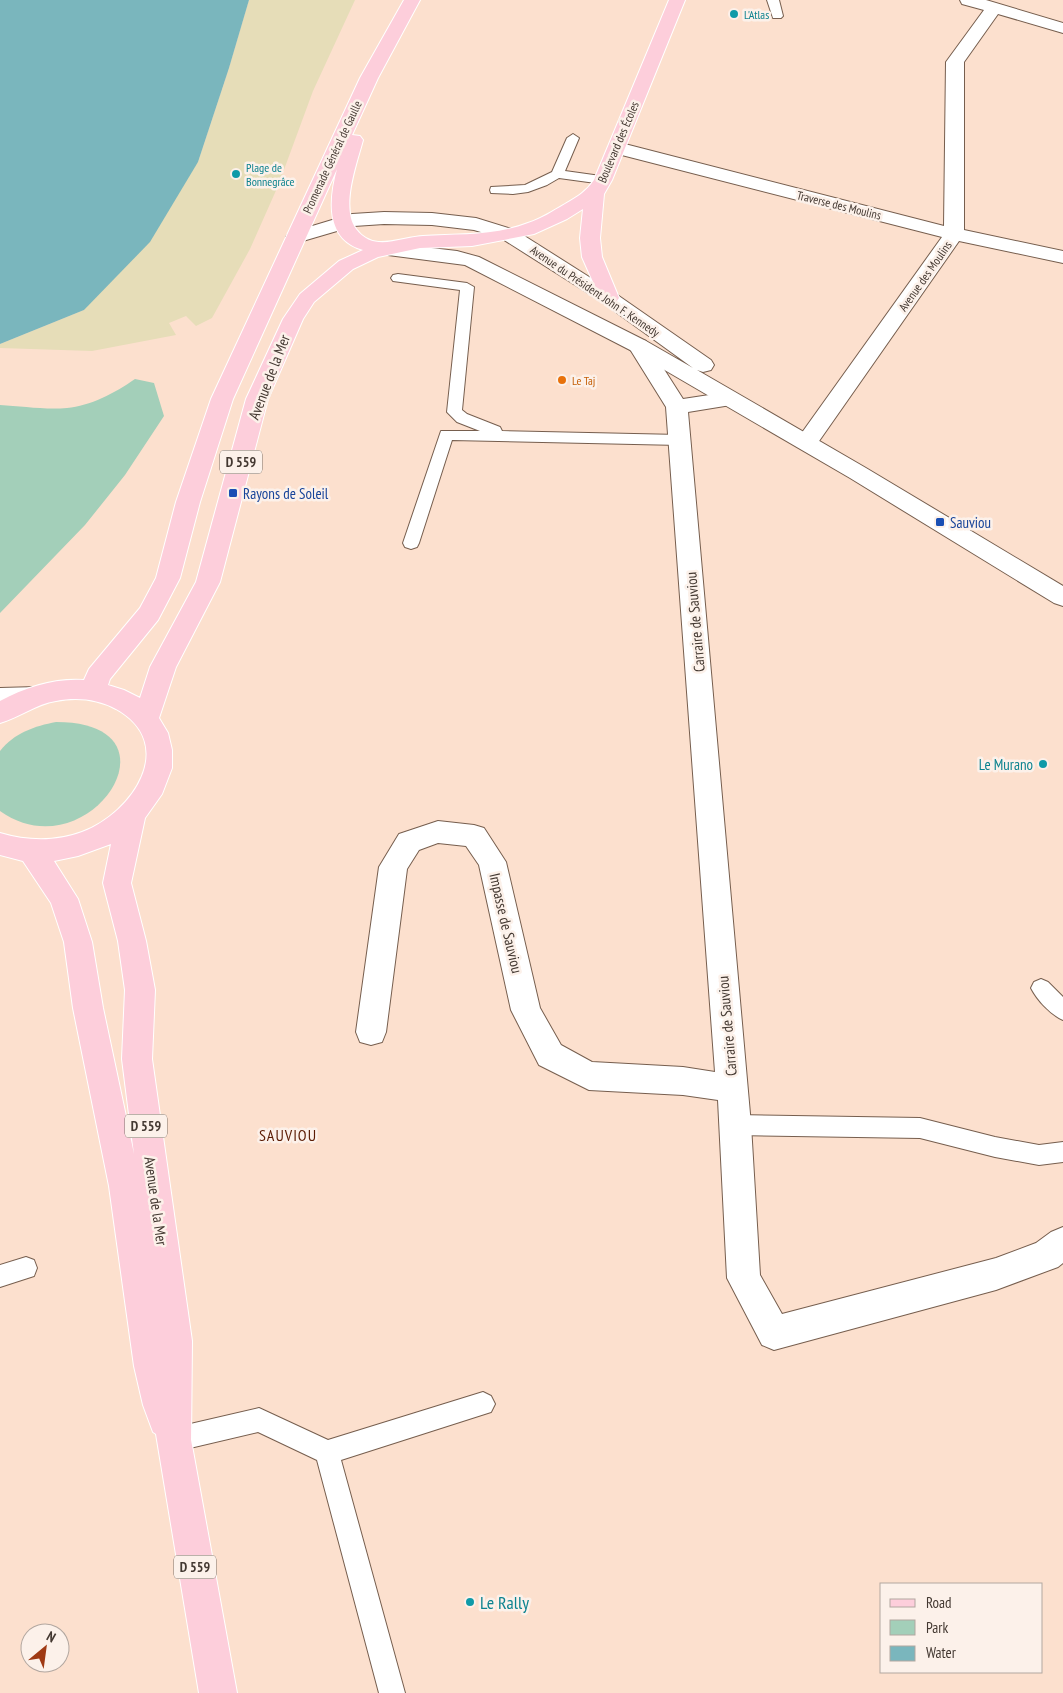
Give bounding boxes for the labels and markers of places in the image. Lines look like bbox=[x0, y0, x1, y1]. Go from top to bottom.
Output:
place label: L'Atlas bbox=[744, 7, 769, 22]
marker: L'Atlas bbox=[728, 8, 740, 20]
place label: Plage de Bonnegrâce bbox=[246, 160, 295, 189]
marker: Plage de Bonnegrâce bbox=[230, 168, 242, 180]
place label: Le Taj bbox=[572, 373, 595, 388]
marker: Le Taj bbox=[556, 374, 568, 386]
place label: Rayons de Soleil bbox=[243, 484, 329, 503]
marker: Rayons de Soleil bbox=[227, 487, 239, 499]
place label: Sauviou bbox=[950, 513, 991, 532]
marker: Sauviou bbox=[934, 516, 946, 528]
place label: Le Murano bbox=[979, 755, 1033, 774]
marker: Le Murano bbox=[1037, 758, 1049, 770]
place label: Le Rally bbox=[480, 1591, 529, 1614]
marker: Le Rally bbox=[464, 1596, 476, 1608]

